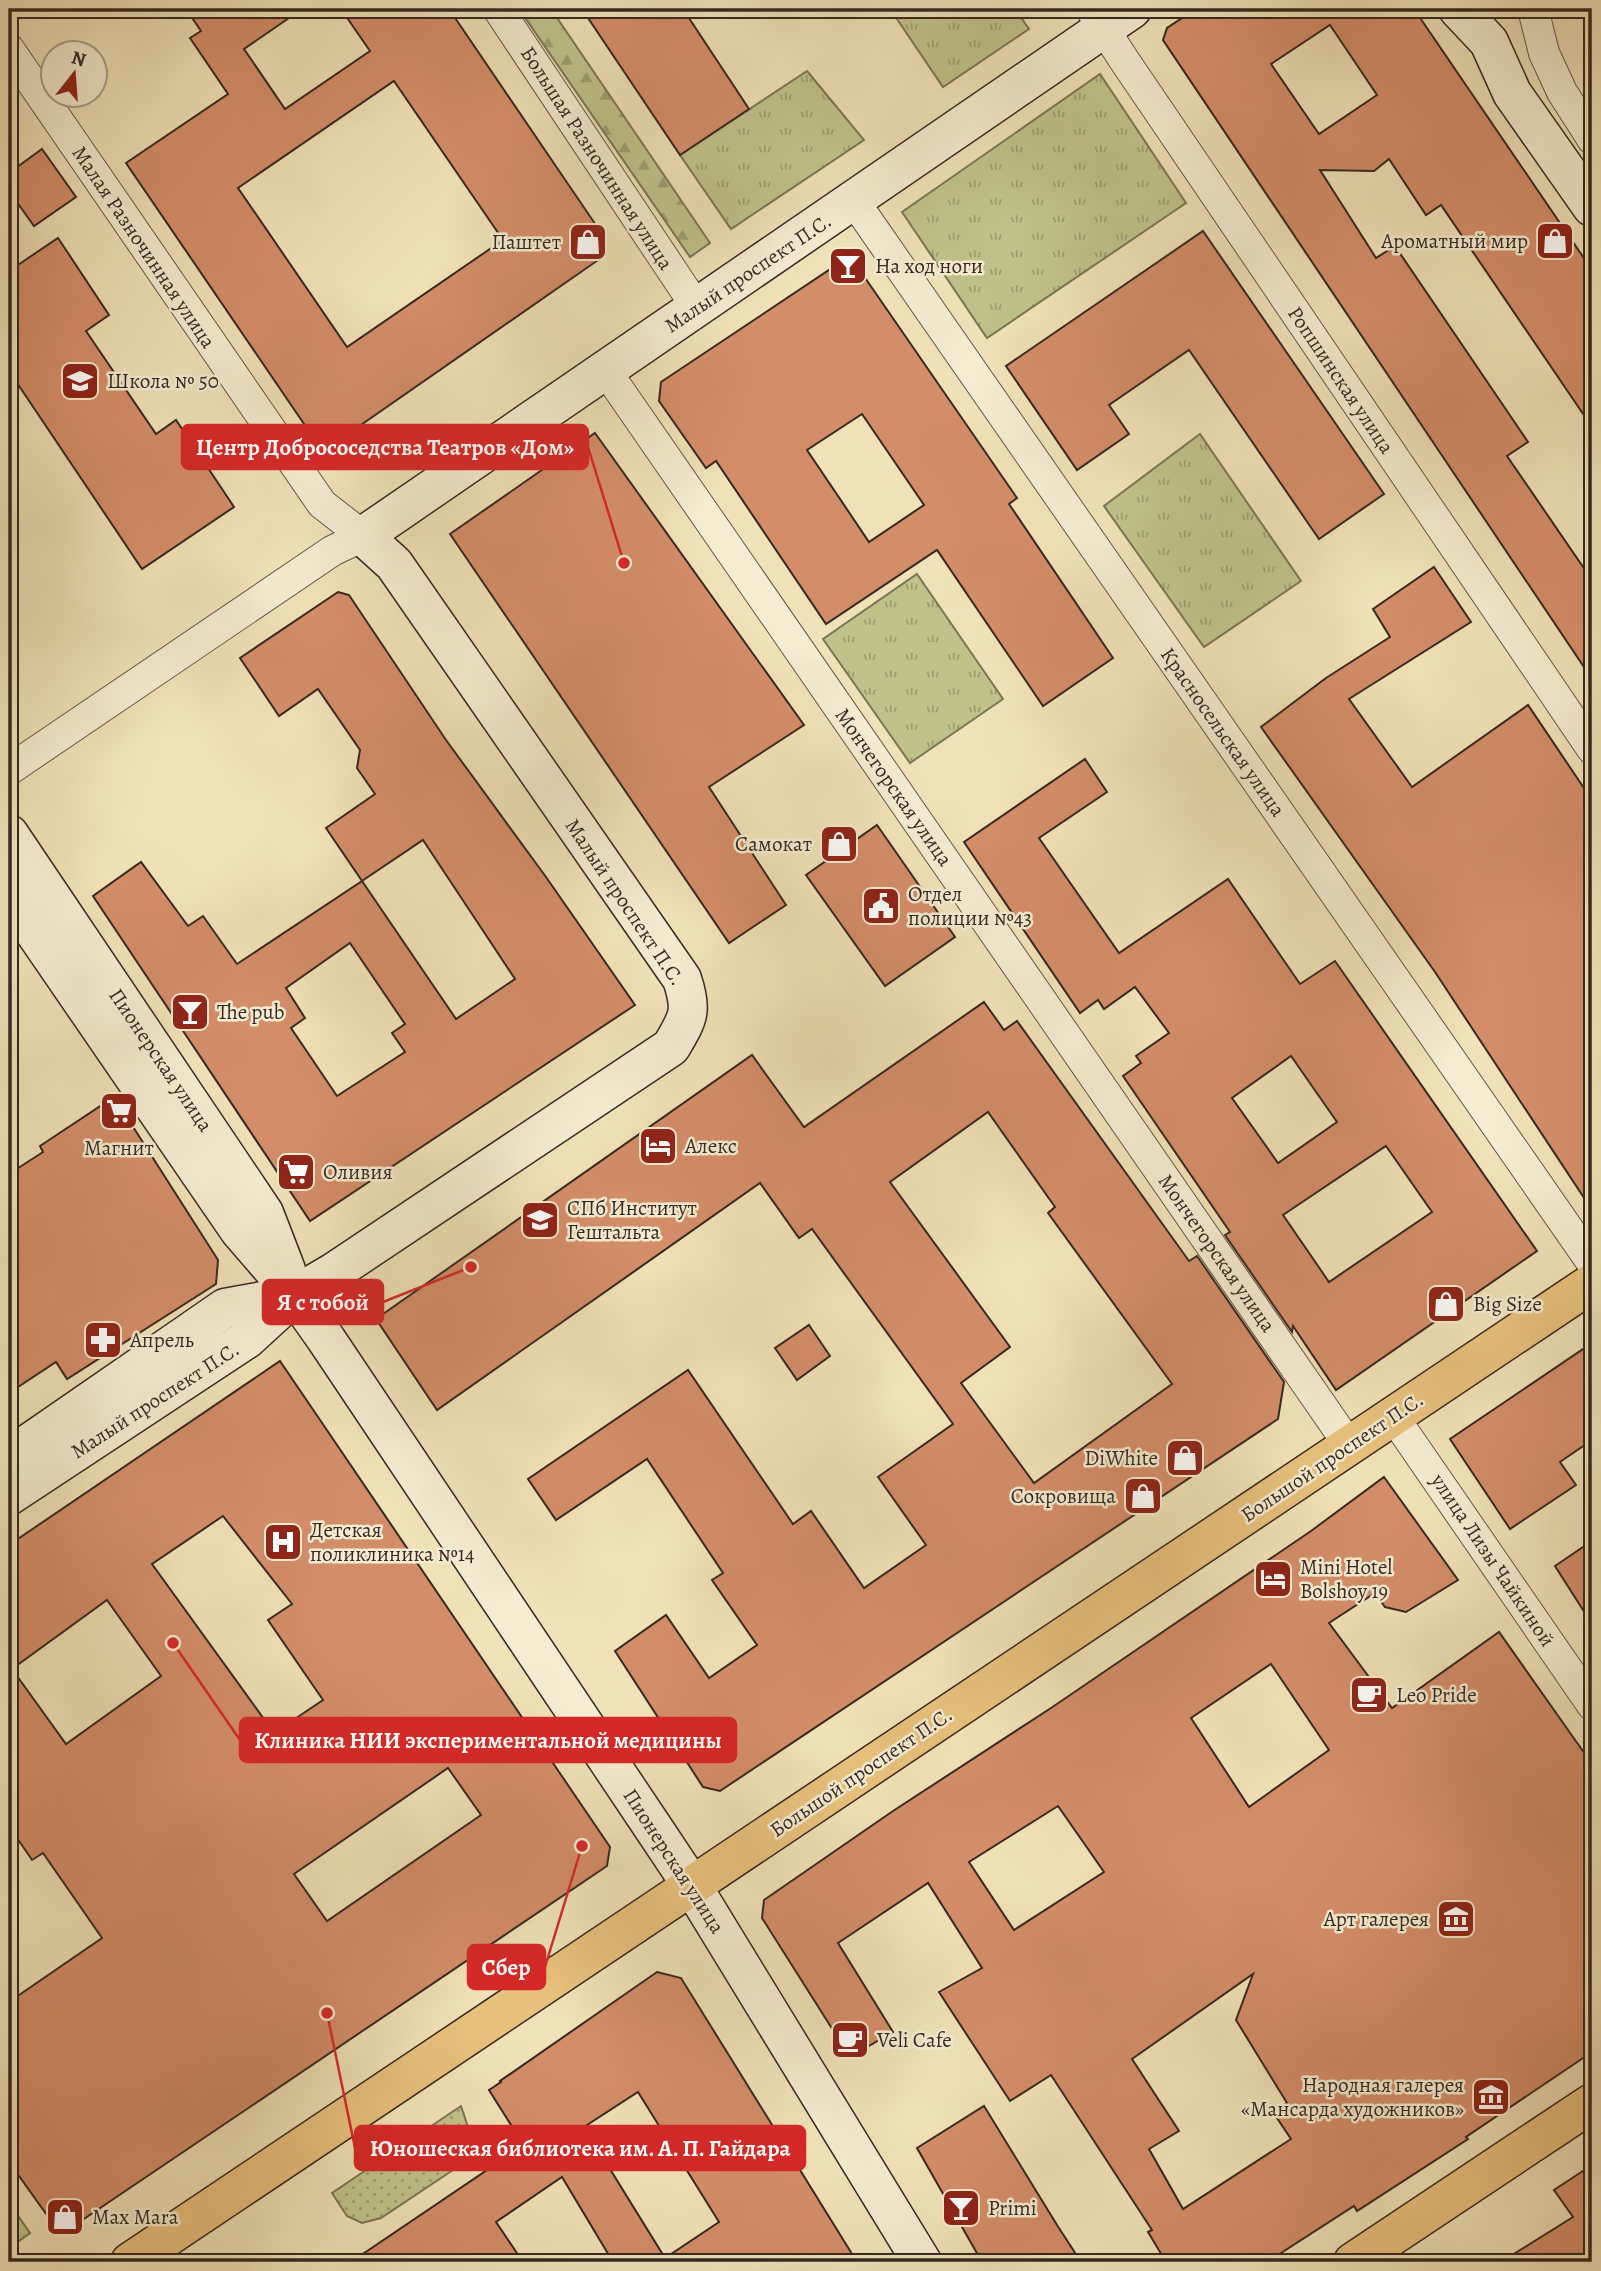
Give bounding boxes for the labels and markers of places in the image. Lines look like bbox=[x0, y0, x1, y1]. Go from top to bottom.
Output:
shop icon: Ароматный мир bbox=[1534, 220, 1576, 262]
shop icon: Паштет bbox=[567, 221, 609, 263]
place label: Ароматный мир bbox=[1380, 227, 1528, 255]
place label: Паштет bbox=[491, 228, 561, 256]
bar icon: На ход ноги bbox=[827, 245, 869, 287]
place label: На ход ноги bbox=[875, 252, 983, 280]
school or university icon: Школа № 50 bbox=[59, 360, 101, 402]
place label: Школа № 50 bbox=[107, 367, 219, 395]
callout: Центр Добрососедства Театров «Дом» bbox=[182, 425, 588, 469]
shop icon: Самокат bbox=[818, 823, 860, 865]
place label: Самокат bbox=[735, 830, 812, 858]
place label: Отдел полиции №43 bbox=[908, 880, 1032, 932]
public building icon: Отдел полиции №43 bbox=[860, 885, 902, 927]
bar icon: The pub bbox=[169, 991, 211, 1033]
place label: The pub bbox=[217, 998, 284, 1026]
supermarket icon: Магнит bbox=[98, 1090, 140, 1132]
hotel icon: Алекс bbox=[637, 1125, 679, 1167]
place label: Алекс bbox=[684, 1132, 737, 1160]
place label: Магнит bbox=[84, 1134, 154, 1162]
supermarket icon: Оливия bbox=[275, 1151, 317, 1193]
place label: Оливия bbox=[323, 1158, 393, 1186]
place label: СПб Институт Гештальта bbox=[567, 1194, 697, 1246]
school or university icon: СПб Институт Гештальта bbox=[519, 1199, 561, 1241]
callout: Я с тобой bbox=[263, 1280, 383, 1324]
shop icon: Big Size bbox=[1425, 1283, 1467, 1325]
place label: Big Size bbox=[1473, 1290, 1542, 1318]
pharmacy icon: Апрель bbox=[82, 1319, 124, 1361]
place label: Апрель bbox=[129, 1326, 194, 1354]
shop icon: DiWhite bbox=[1164, 1437, 1206, 1479]
place label: DiWhite bbox=[1084, 1444, 1158, 1472]
shop icon: Сокровища bbox=[1122, 1475, 1164, 1517]
place label: Сокровища bbox=[1011, 1482, 1116, 1510]
place label: Детская поликлиника №14 bbox=[310, 1516, 474, 1568]
hospital icon: Детская поликлиника №14 bbox=[262, 1521, 304, 1563]
place label: Mini Hotel Bolshoy 19 bbox=[1300, 1553, 1392, 1605]
hotel icon: Mini Hotel Bolshoy 19 bbox=[1252, 1558, 1294, 1600]
cafe icon: Leo Pride bbox=[1348, 1674, 1390, 1716]
place label: Leo Pride bbox=[1396, 1681, 1477, 1709]
callout: Клиника НИИ экспериментальной медицины bbox=[240, 1718, 736, 1762]
museum icon: Арт галерея bbox=[1435, 1898, 1477, 1940]
place label: Арт галерея bbox=[1323, 1905, 1429, 1933]
callout: Сбер bbox=[468, 1945, 545, 1989]
cafe icon: Veli Cafe bbox=[829, 2019, 871, 2061]
place label: Veli Cafe bbox=[876, 2026, 952, 2054]
place label: Народная галерея «Мансарда художников» bbox=[1241, 2071, 1464, 2123]
museum icon: Народная галерея «Мансарда художников» bbox=[1470, 2076, 1512, 2118]
callout: Юношеская библиотека им. А. П. Гайдара bbox=[355, 2126, 805, 2170]
bar icon: Primi bbox=[940, 2187, 982, 2229]
place label: Primi bbox=[988, 2194, 1037, 2222]
shop icon: Max Mara bbox=[44, 2196, 86, 2238]
place label: Max Mara bbox=[92, 2203, 179, 2231]

